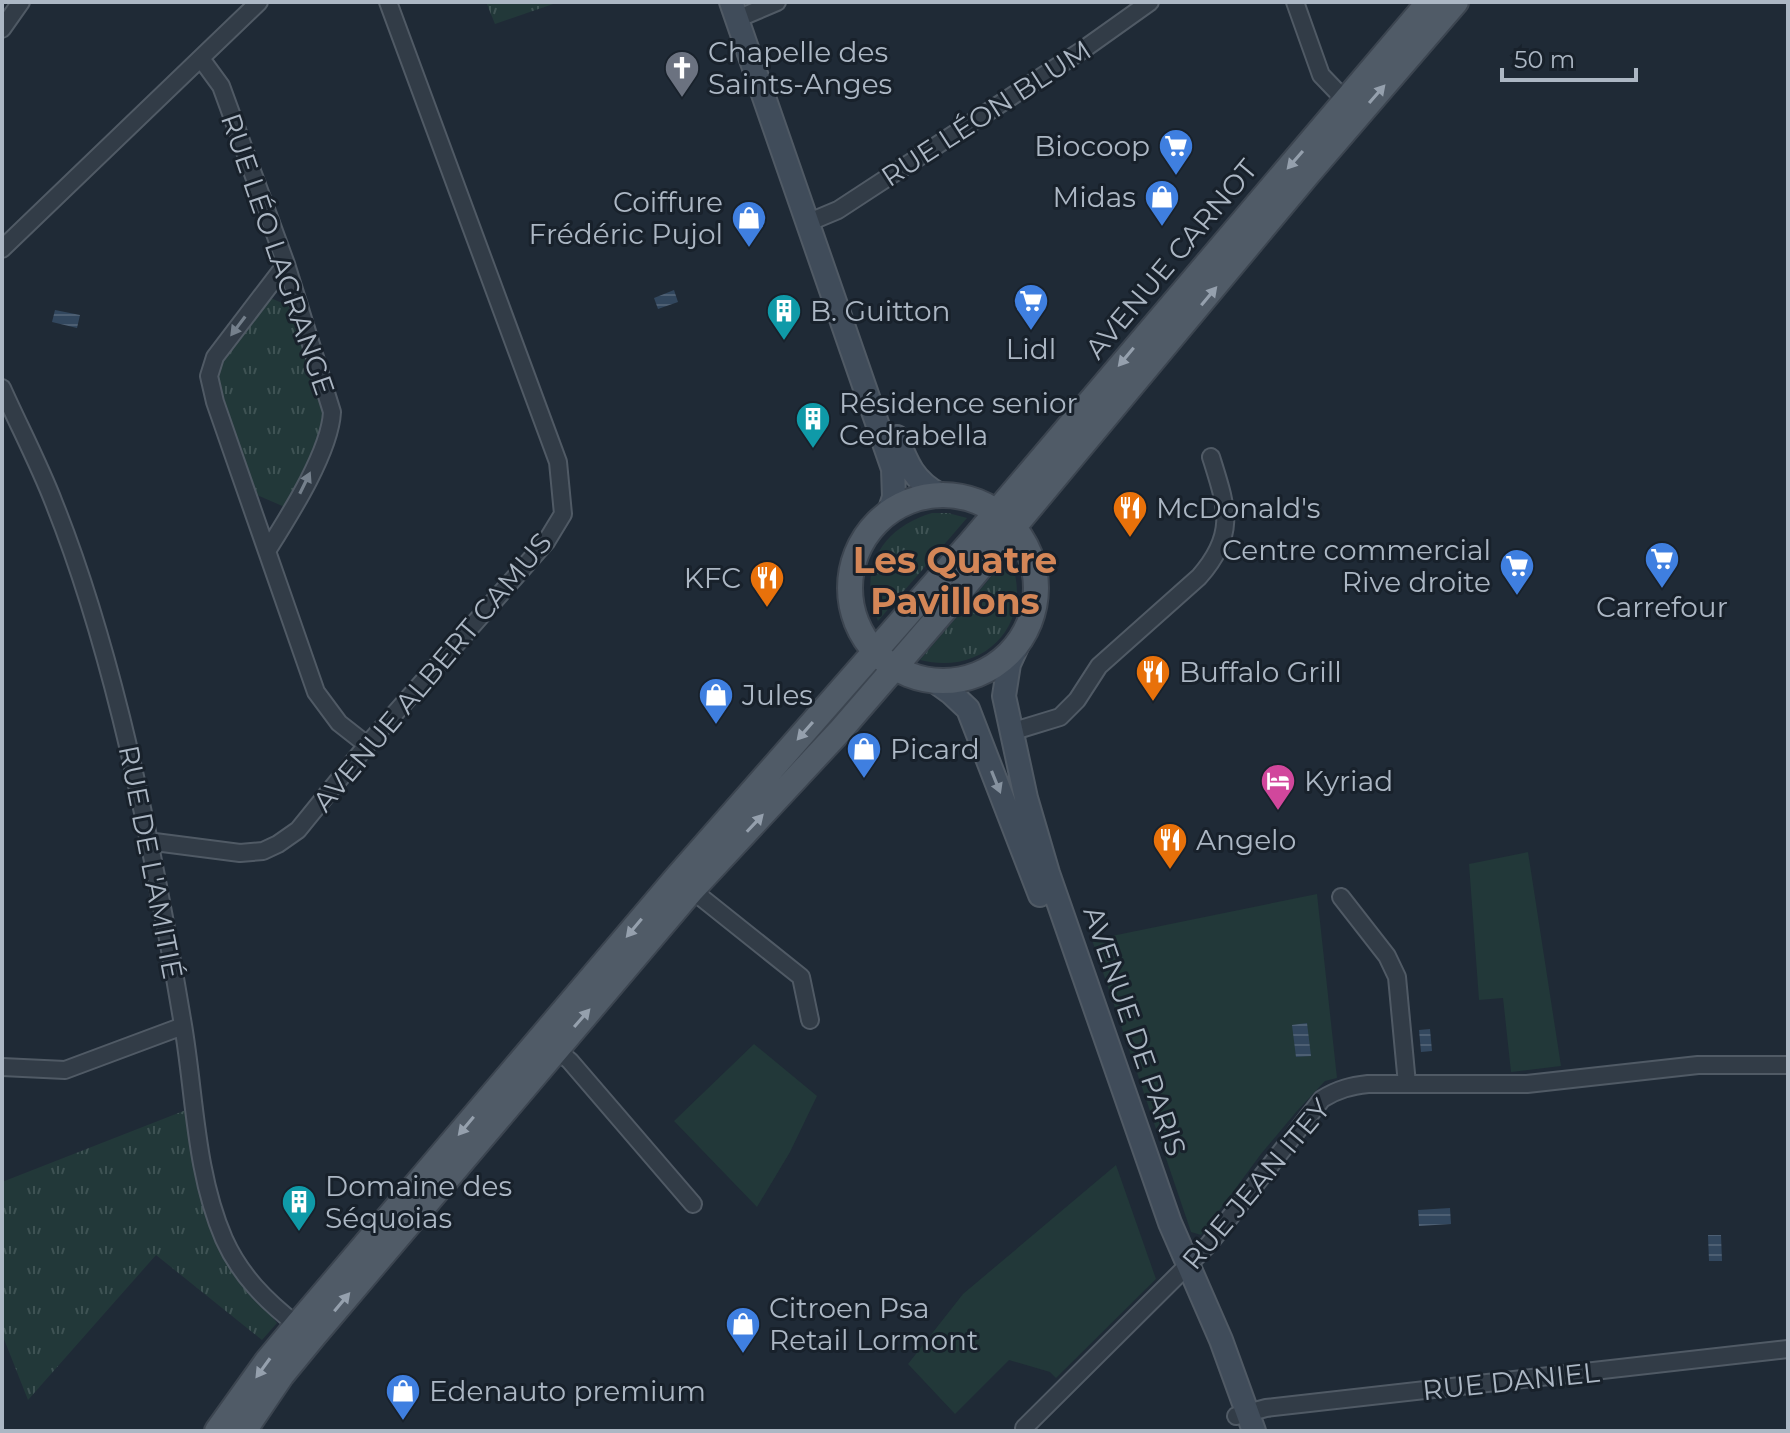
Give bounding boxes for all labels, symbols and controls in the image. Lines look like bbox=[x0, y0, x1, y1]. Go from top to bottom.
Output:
street label: RUE LÉON BLUM bbox=[875, 32, 1097, 194]
scale bar bbox=[1502, 32, 1636, 82]
place label: Chapelle des Saints-Anges bbox=[708, 35, 892, 101]
text: 50 m bbox=[1514, 45, 1575, 74]
church icon: Chapelle des Saints-Anges bbox=[663, 49, 701, 99]
one-way arrow bbox=[1368, 84, 1385, 104]
street label: RUE LÉO LAGRANGE bbox=[214, 109, 342, 399]
supermarket icon: Biocoop bbox=[1157, 127, 1195, 177]
place label: Biocoop bbox=[1034, 129, 1150, 163]
one-way arrow bbox=[1287, 149, 1304, 169]
street label: AVENUE CARNOT bbox=[1078, 152, 1264, 366]
shop icon: Midas bbox=[1143, 178, 1181, 228]
place label: Midas bbox=[1053, 180, 1136, 214]
place label: Coiffure Frédéric Pujol bbox=[529, 185, 723, 251]
shop icon: Coiffure Frédéric Pujol bbox=[730, 199, 768, 249]
supermarket icon: Lidl bbox=[1012, 282, 1050, 332]
one-way arrow bbox=[1200, 286, 1217, 306]
building icon: B. Guitton bbox=[765, 292, 803, 342]
place label: B. Guitton bbox=[810, 294, 950, 328]
one-way arrow bbox=[231, 316, 247, 336]
place label: Lidl bbox=[1006, 332, 1056, 366]
one-way arrow bbox=[1118, 347, 1135, 367]
place label: Résidence senior Cedrabella bbox=[839, 386, 1078, 452]
building icon: Résidence senior Cedrabella bbox=[794, 400, 832, 450]
one-way arrow bbox=[298, 472, 312, 495]
restaurant icon: McDonald's bbox=[1111, 489, 1149, 539]
place label: McDonald's bbox=[1156, 491, 1320, 525]
street label: AVENUE ALBERT CAMUS bbox=[305, 526, 559, 818]
place label: Centre commercial Rive droite bbox=[1222, 533, 1491, 599]
district label: Les Quatre Pavillons bbox=[853, 538, 1057, 623]
supermarket icon: Carrefour bbox=[1643, 540, 1681, 590]
supermarket icon: Centre commercial Rive droite bbox=[1498, 547, 1536, 597]
restaurant icon: KFC bbox=[748, 559, 786, 609]
place label: KFC bbox=[684, 561, 741, 595]
place label: Carrefour bbox=[1596, 590, 1728, 624]
restaurant icon: Buffalo Grill bbox=[1134, 653, 1172, 703]
place label: Buffalo Grill bbox=[1179, 655, 1342, 689]
shop icon: Jules bbox=[697, 676, 735, 726]
place label: Jules bbox=[741, 678, 813, 712]
one-way arrow bbox=[797, 721, 814, 741]
shop icon: Picard bbox=[845, 730, 883, 780]
place label: Picard bbox=[890, 732, 980, 766]
street label: RUE DE L'AMITIÉ bbox=[112, 742, 190, 982]
hotel icon: Kyriad bbox=[1259, 762, 1297, 812]
place label: Kyriad bbox=[1304, 764, 1393, 798]
one-way arrow bbox=[990, 770, 1003, 793]
one-way arrow bbox=[745, 814, 763, 833]
restaurant icon: Angelo bbox=[1151, 821, 1189, 871]
place label: Angelo bbox=[1196, 823, 1296, 857]
street label: AVENUE DE PARIS bbox=[1076, 902, 1194, 1160]
one-way arrow bbox=[626, 917, 643, 937]
one-way arrow bbox=[573, 1008, 590, 1028]
street label: RUE JEAN ITEY bbox=[1175, 1092, 1337, 1276]
one-way arrow bbox=[458, 1116, 475, 1136]
place label: Domaine des Séquoias bbox=[325, 1169, 512, 1235]
building icon: Domaine des Séquoias bbox=[280, 1183, 318, 1233]
place label: Citroen Psa Retail Lormont bbox=[769, 1291, 978, 1357]
one-way arrow bbox=[333, 1292, 350, 1312]
shop icon: Citroen Psa Retail Lormont bbox=[724, 1305, 762, 1355]
street label: RUE DANIEL bbox=[1421, 1355, 1602, 1407]
one-way arrow bbox=[255, 1357, 271, 1378]
shop icon: Edenauto premium bbox=[384, 1372, 422, 1422]
place label: Edenauto premium bbox=[429, 1374, 706, 1408]

